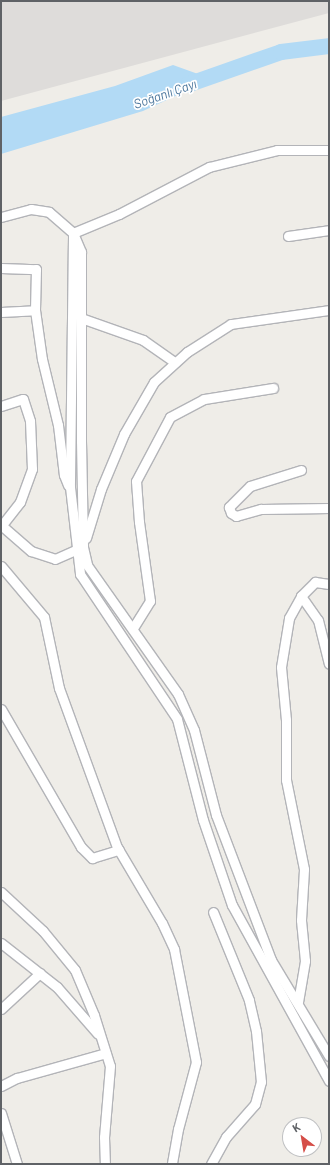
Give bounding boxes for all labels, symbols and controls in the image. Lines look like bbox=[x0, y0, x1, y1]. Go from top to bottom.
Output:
water label: Soğanlı Çayı bbox=[131, 76, 199, 112]
north arrow bbox=[282, 1117, 322, 1157]
text: K bbox=[290, 1120, 302, 1134]

